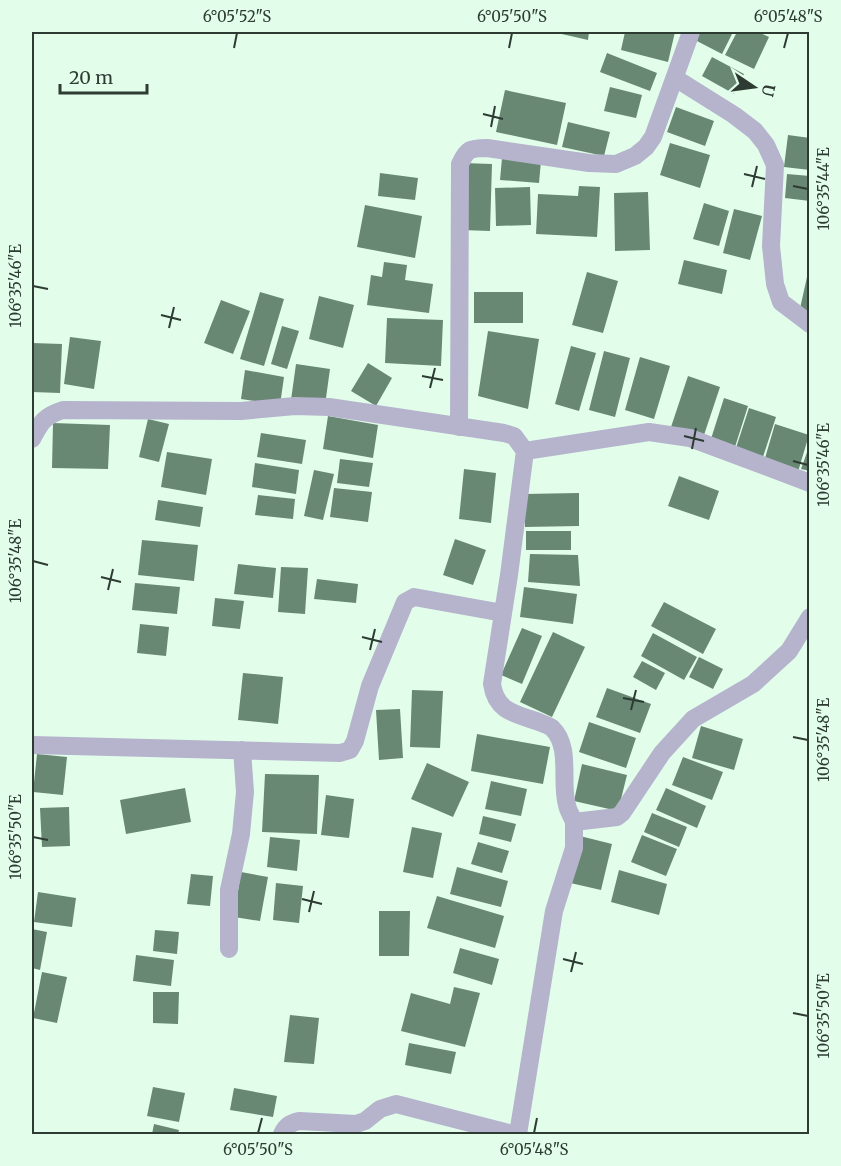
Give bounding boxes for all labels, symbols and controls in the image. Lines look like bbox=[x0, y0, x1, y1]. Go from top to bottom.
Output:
text: 6°05'52"S bbox=[203, 7, 271, 26]
text: 6°05'50"S bbox=[477, 7, 547, 26]
text: 6°05'48"S bbox=[754, 7, 822, 26]
scale bar bbox=[60, 57, 147, 95]
north arrow bbox=[724, 57, 784, 117]
text: 20 m bbox=[69, 66, 113, 89]
text: U bbox=[758, 82, 780, 99]
text: 106°35'44"E bbox=[814, 147, 833, 231]
text: 106°35'46"E bbox=[6, 244, 25, 328]
text: 106°35'46"E bbox=[814, 423, 833, 507]
text: 106°35'48"E bbox=[6, 519, 25, 603]
text: 106°35'48"E bbox=[814, 698, 833, 782]
text: 106°35'50"E bbox=[6, 794, 25, 880]
text: 106°35'50"E bbox=[814, 973, 833, 1059]
text: 6°05'50"S bbox=[223, 1140, 293, 1159]
text: 6°05'48"S bbox=[500, 1140, 568, 1159]

